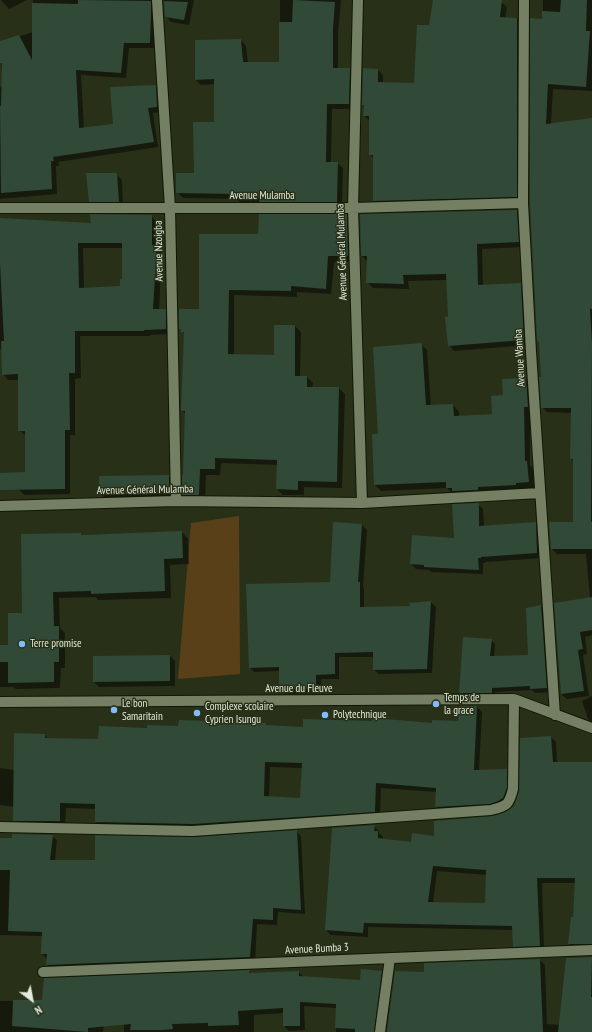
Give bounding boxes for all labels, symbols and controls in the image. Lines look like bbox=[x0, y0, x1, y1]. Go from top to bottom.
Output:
street label: Avenue Mulamba bbox=[229, 189, 295, 203]
street label: Avenue Général Mulamba bbox=[334, 203, 350, 301]
street label: Avenue Nzoigba bbox=[152, 220, 166, 282]
street label: Avenue Wamba bbox=[512, 329, 528, 387]
street label: Avenue Général Mulamba bbox=[96, 483, 194, 497]
place label: Terre promise bbox=[30, 637, 82, 651]
marker: Terre promise bbox=[17, 639, 27, 649]
street label: Avenue du Fleuve bbox=[265, 682, 333, 696]
place label: Temps de la grace bbox=[444, 691, 480, 717]
place label: Le bon Samaritain bbox=[122, 697, 163, 723]
marker: Temps de la grace bbox=[431, 699, 441, 709]
place label: Complexe scolaire Cyprien Isungu bbox=[205, 700, 274, 726]
marker: Le bon Samaritain bbox=[109, 705, 119, 715]
marker: Complexe scolaire Cyprien Isungu bbox=[192, 708, 202, 718]
place label: Polytechnique bbox=[333, 708, 387, 722]
marker: Polytechnique bbox=[320, 710, 330, 720]
street label: Avenue Bumba 3 bbox=[285, 941, 349, 957]
north arrow bbox=[12, 980, 52, 1020]
text: N bbox=[32, 1003, 45, 1018]

